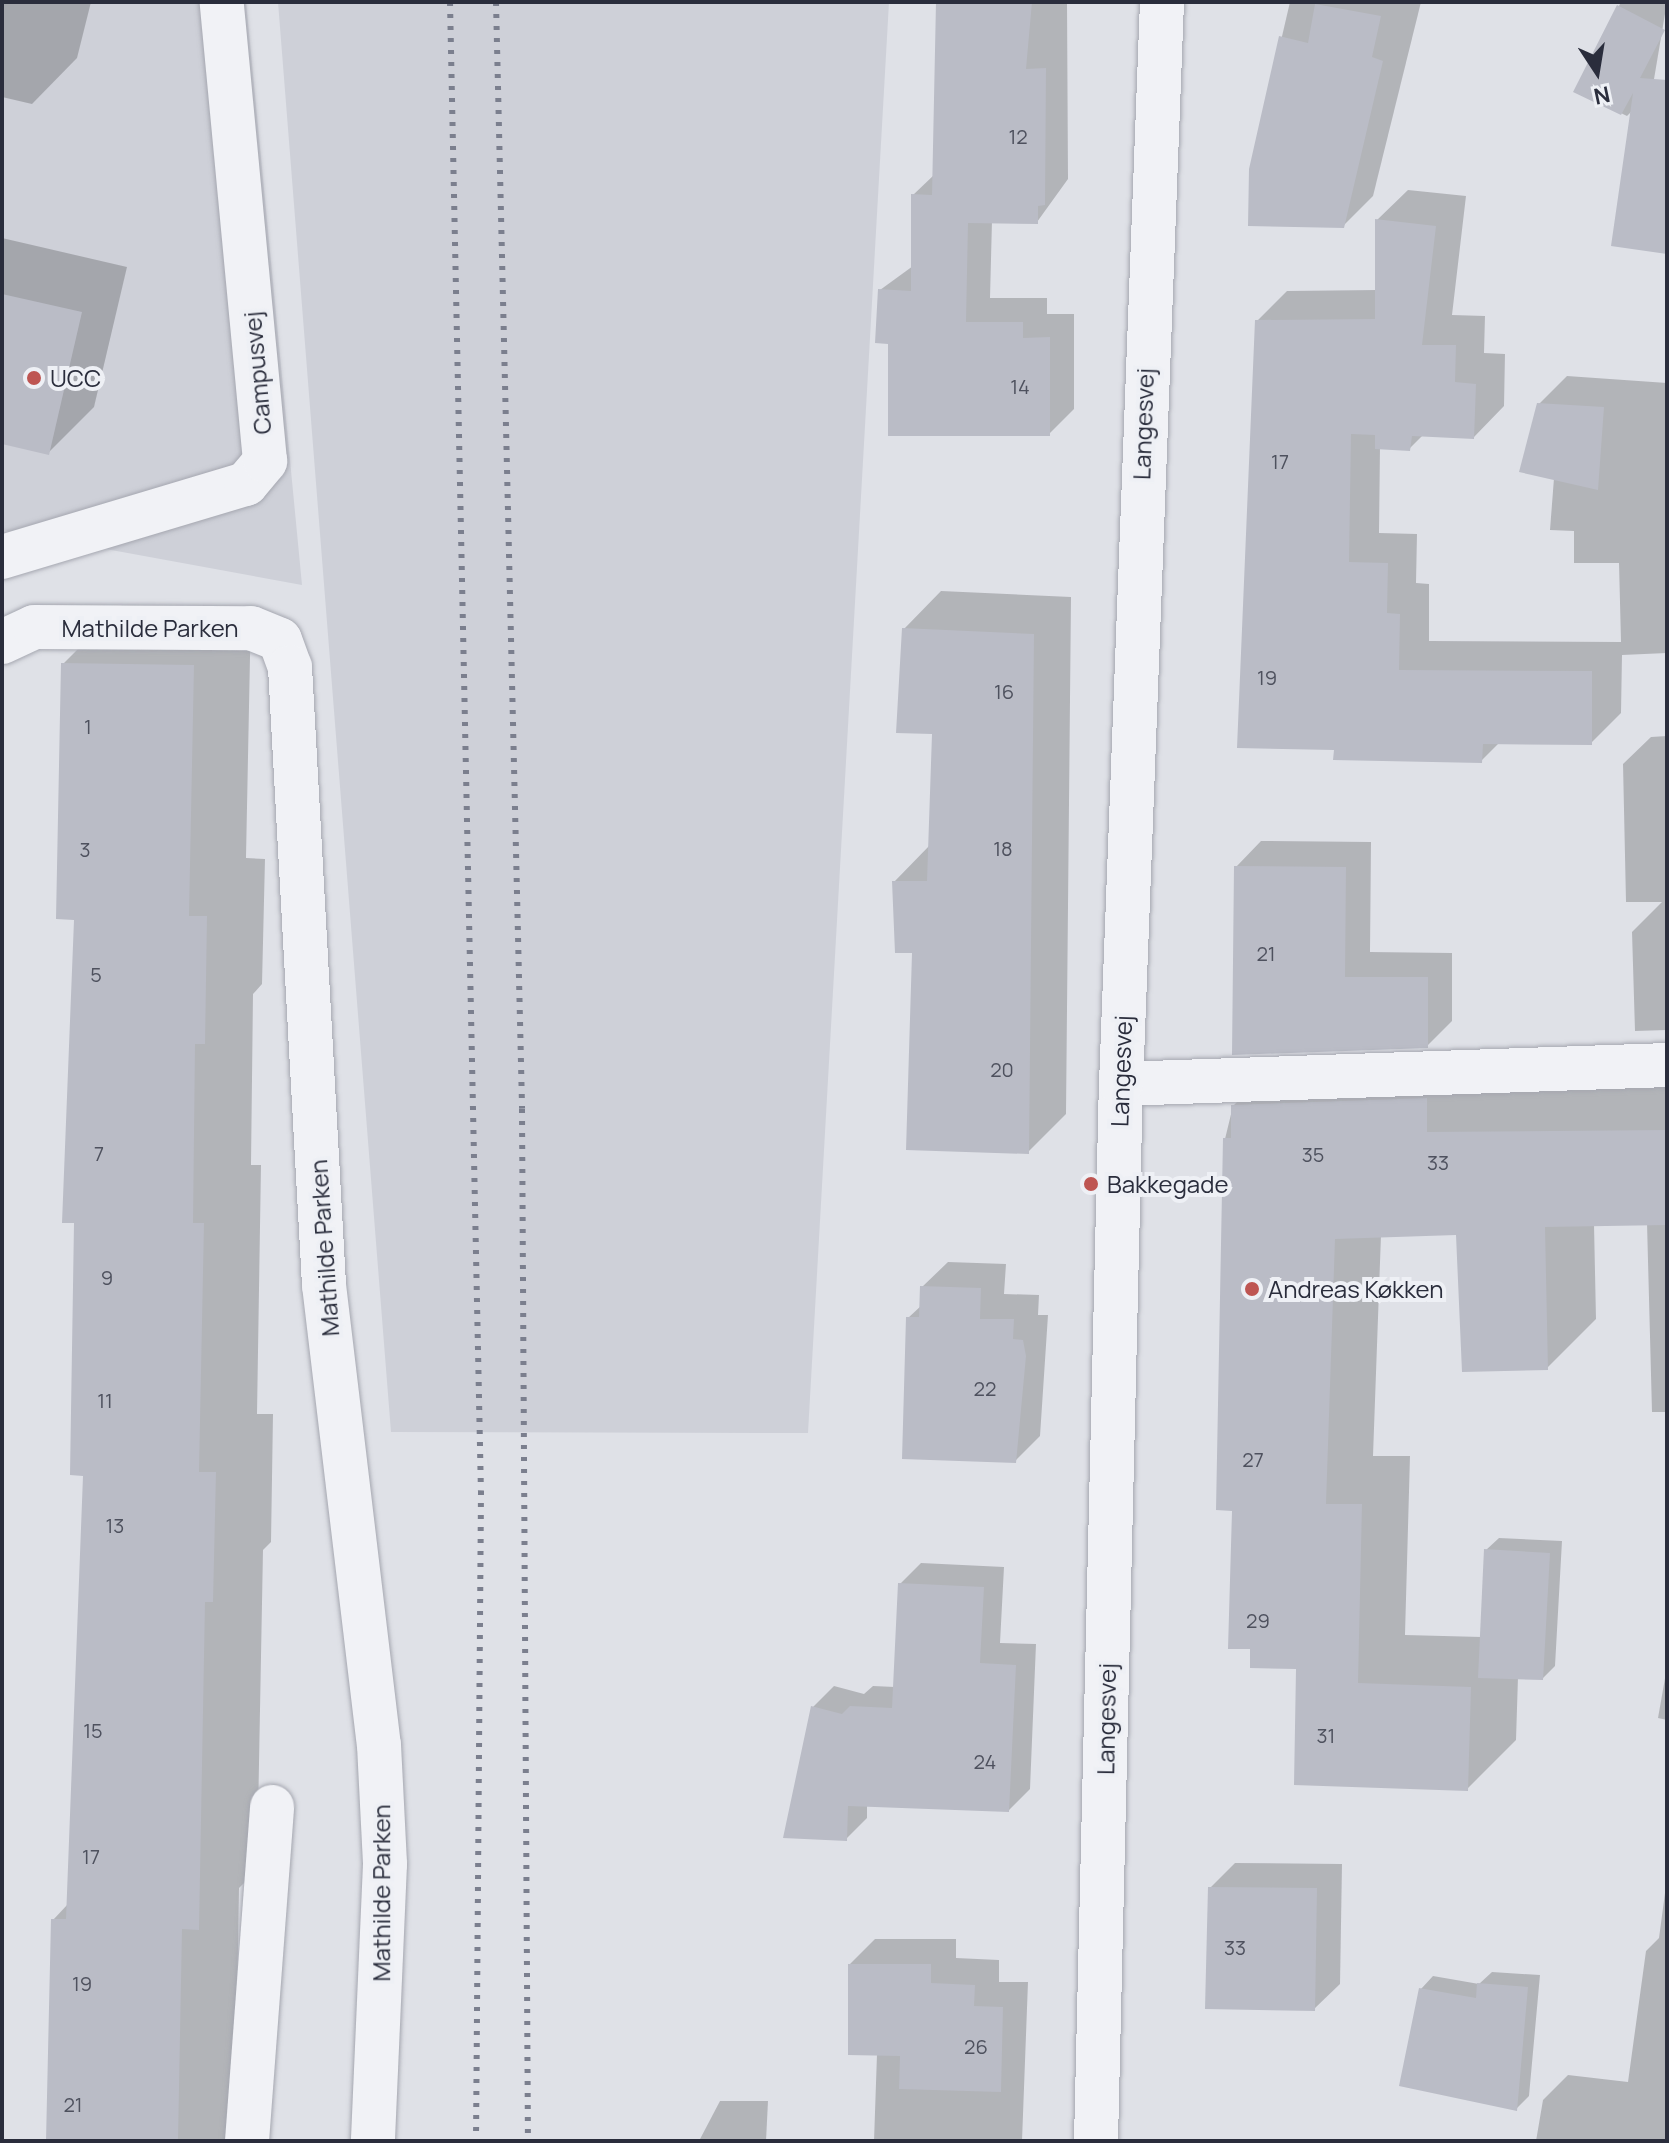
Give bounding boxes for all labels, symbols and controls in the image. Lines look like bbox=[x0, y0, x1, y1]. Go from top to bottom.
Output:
north arrow bbox=[1557, 32, 1637, 112]
text: N bbox=[1591, 79, 1613, 112]
house number: 12 bbox=[1008, 124, 1028, 148]
street label: Campusvej bbox=[237, 310, 277, 436]
place label: UCC bbox=[50, 364, 101, 392]
street label: Langesvej bbox=[1127, 368, 1159, 480]
marker: UCC bbox=[25, 369, 43, 387]
house number: 14 bbox=[1010, 374, 1030, 398]
house number: 17 bbox=[1271, 449, 1289, 473]
street label: Mathilde Parken bbox=[61, 614, 239, 642]
house number: 19 bbox=[1257, 665, 1277, 689]
house number: 16 bbox=[994, 679, 1014, 703]
house number: 1 bbox=[84, 714, 92, 738]
house number: 18 bbox=[993, 836, 1013, 860]
house number: 3 bbox=[79, 837, 91, 861]
house number: 21 bbox=[1256, 941, 1276, 965]
house number: 5 bbox=[90, 962, 102, 986]
street label: Langesvej bbox=[1105, 1015, 1137, 1127]
house number: 20 bbox=[990, 1057, 1014, 1081]
house number: 7 bbox=[94, 1141, 104, 1165]
house number: 35 bbox=[1302, 1142, 1324, 1166]
house number: 33 bbox=[1427, 1150, 1449, 1174]
street label: Mathilde Parken bbox=[303, 1159, 345, 1337]
place label: Bakkegade bbox=[1107, 1170, 1228, 1198]
marker: Bakkegade bbox=[1082, 1175, 1100, 1193]
house number: 9 bbox=[101, 1265, 113, 1289]
place label: Andreas Køkken bbox=[1268, 1275, 1444, 1303]
marker: Andreas Køkken bbox=[1243, 1280, 1261, 1298]
house number: 22 bbox=[974, 1376, 996, 1400]
house number: 11 bbox=[97, 1388, 113, 1412]
house number: 27 bbox=[1242, 1447, 1264, 1471]
house number: 13 bbox=[106, 1513, 124, 1537]
house number: 29 bbox=[1246, 1608, 1270, 1632]
street label: Langesvej bbox=[1091, 1663, 1121, 1775]
house number: 15 bbox=[83, 1718, 103, 1742]
house number: 31 bbox=[1317, 1723, 1335, 1747]
house number: 24 bbox=[974, 1749, 996, 1773]
street label: Mathilde Parken bbox=[367, 1804, 395, 1982]
house number: 17 bbox=[82, 1844, 100, 1868]
house number: 33 bbox=[1224, 1935, 1246, 1959]
house number: 19 bbox=[72, 1971, 92, 1995]
house number: 26 bbox=[964, 2034, 988, 2058]
house number: 21 bbox=[63, 2092, 83, 2116]

